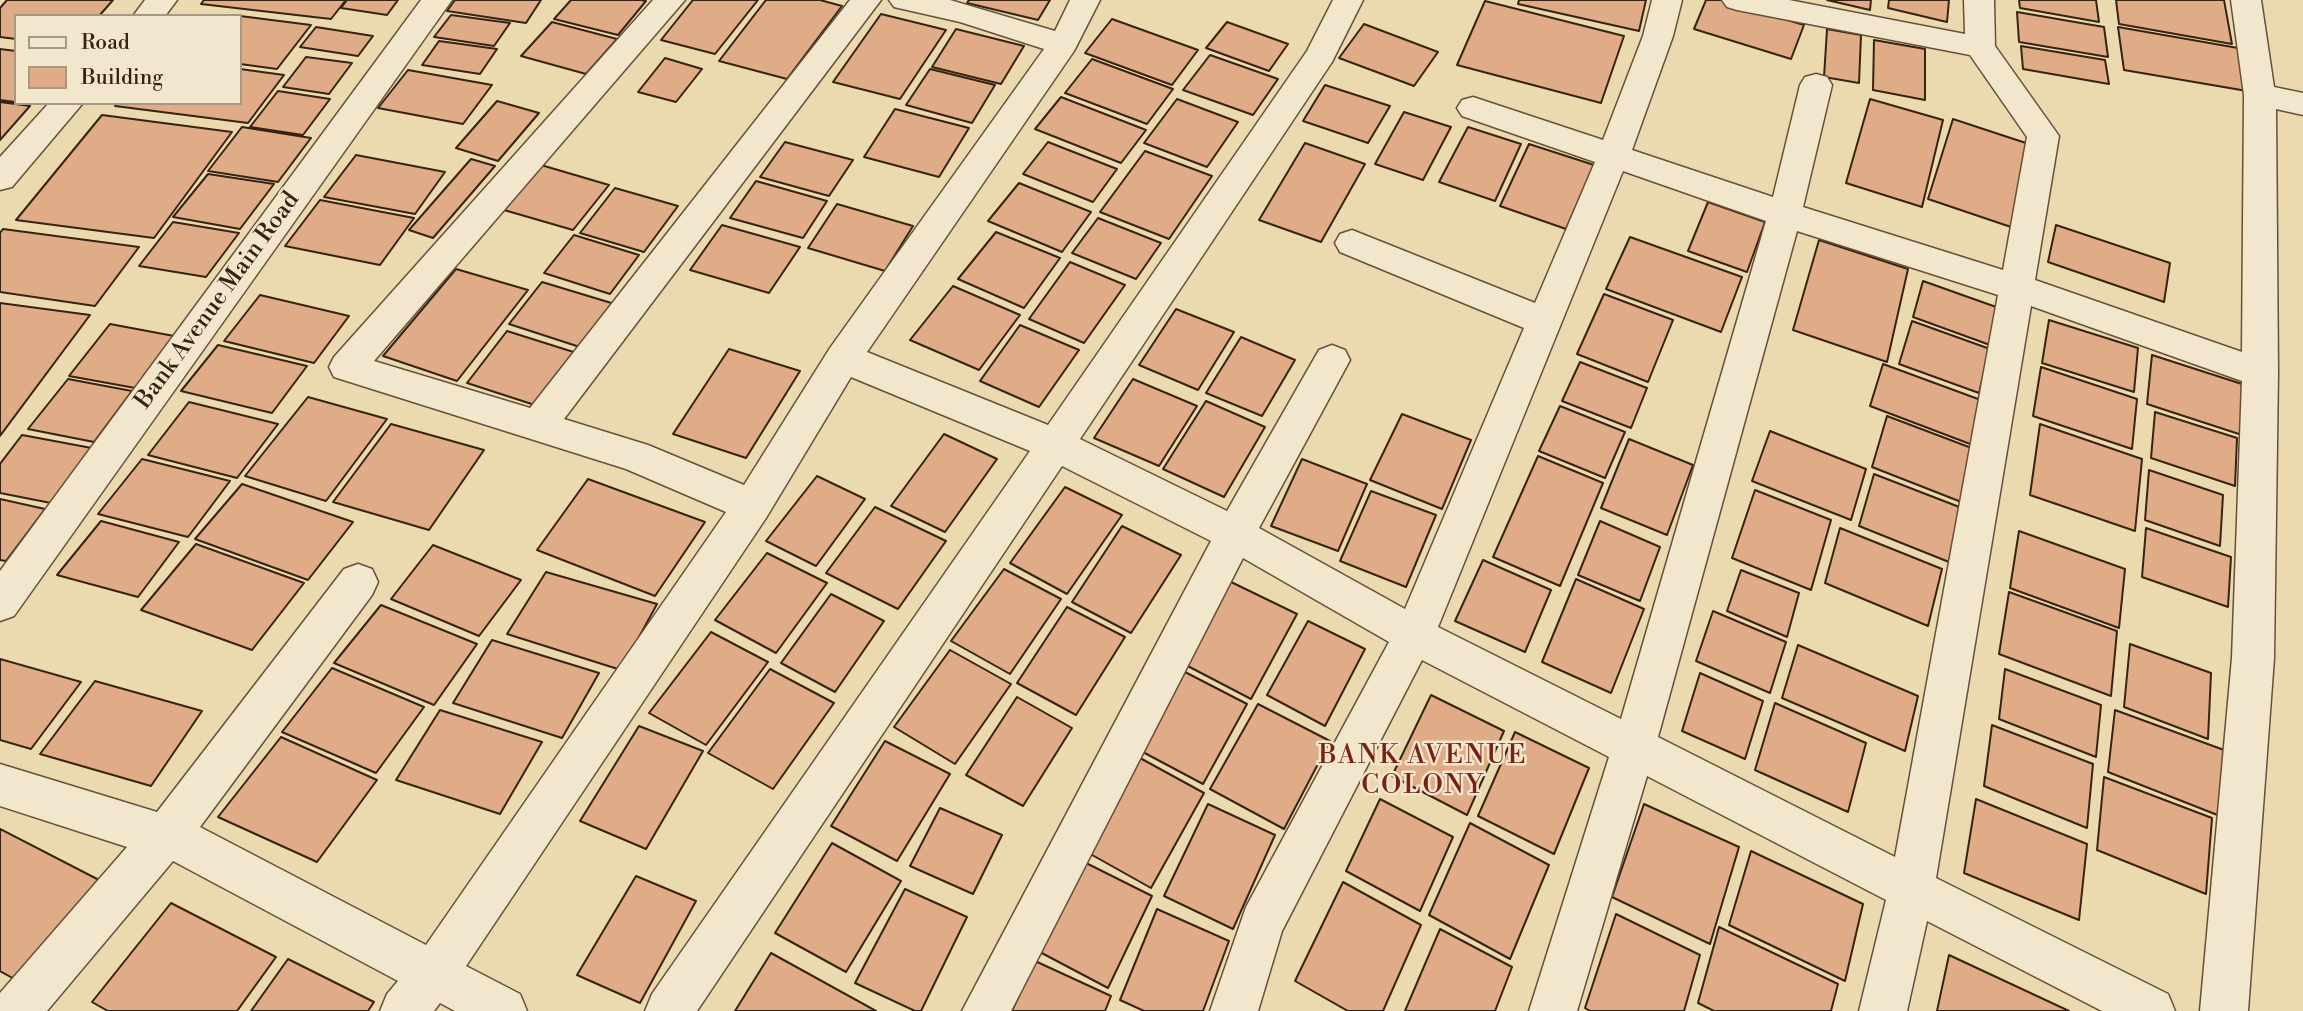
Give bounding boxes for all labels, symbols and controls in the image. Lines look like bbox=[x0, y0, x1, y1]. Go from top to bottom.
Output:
legend bbox=[14, 14, 242, 105]
text: Road bbox=[81, 30, 130, 56]
text: Building bbox=[81, 65, 163, 91]
street label: Bank Avenue Main Road bbox=[130, 187, 306, 415]
district label: BANK AVENUE COLONY bbox=[1320, 741, 1526, 802]

